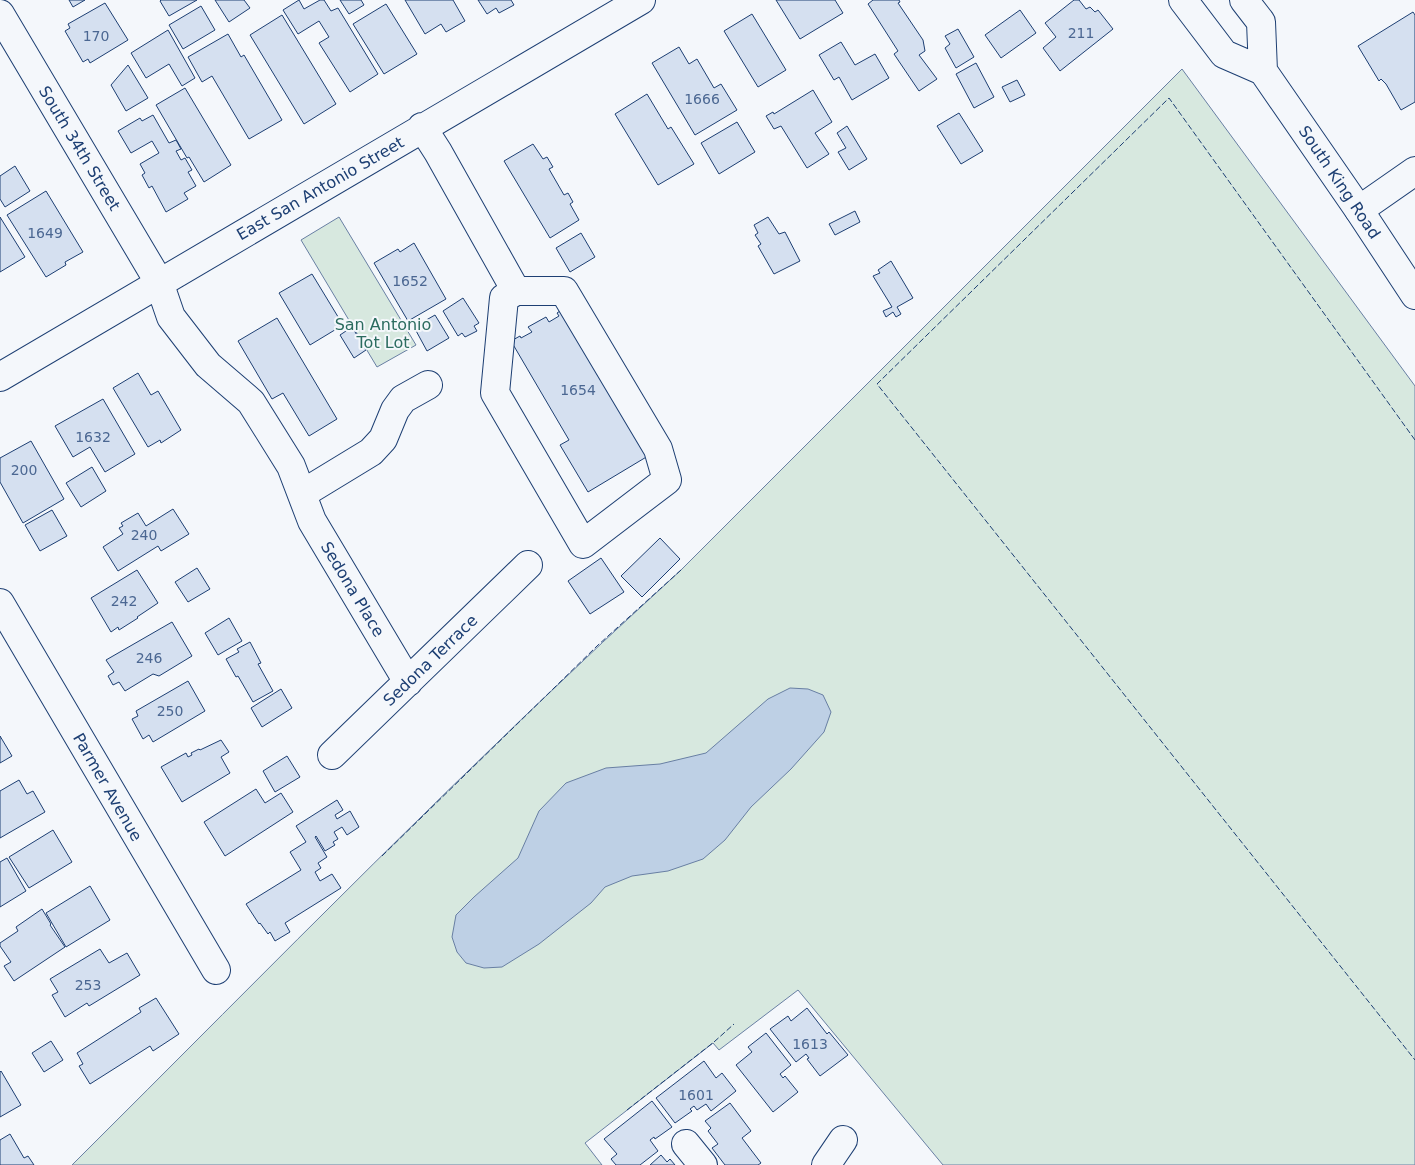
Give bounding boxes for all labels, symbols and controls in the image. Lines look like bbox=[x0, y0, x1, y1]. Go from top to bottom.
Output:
house number: 211 bbox=[1068, 25, 1094, 41]
house number: 170 bbox=[83, 28, 109, 44]
street label: South 34th Street bbox=[35, 82, 124, 214]
house number: 1666 bbox=[684, 91, 720, 107]
street label: South King Road bbox=[1295, 122, 1384, 242]
street label: East San Antonio Street bbox=[233, 133, 407, 244]
house number: 1649 bbox=[27, 225, 63, 241]
house number: 1652 bbox=[392, 273, 428, 289]
park label: San Antonio Tot Lot bbox=[335, 315, 431, 352]
house number: 1654 bbox=[560, 382, 596, 398]
house number: 1632 bbox=[75, 429, 111, 445]
house number: 200 bbox=[11, 462, 37, 478]
house number: 240 bbox=[131, 527, 157, 543]
street label: Sedona Place bbox=[317, 538, 388, 640]
house number: 242 bbox=[111, 593, 137, 609]
street label: Sedona Terrace bbox=[379, 611, 481, 710]
house number: 246 bbox=[136, 650, 162, 666]
house number: 250 bbox=[157, 703, 183, 719]
street label: Parmer Avenue bbox=[69, 730, 146, 845]
house number: 253 bbox=[75, 977, 101, 993]
house number: 1613 bbox=[792, 1036, 828, 1052]
house number: 1601 bbox=[678, 1087, 714, 1103]

